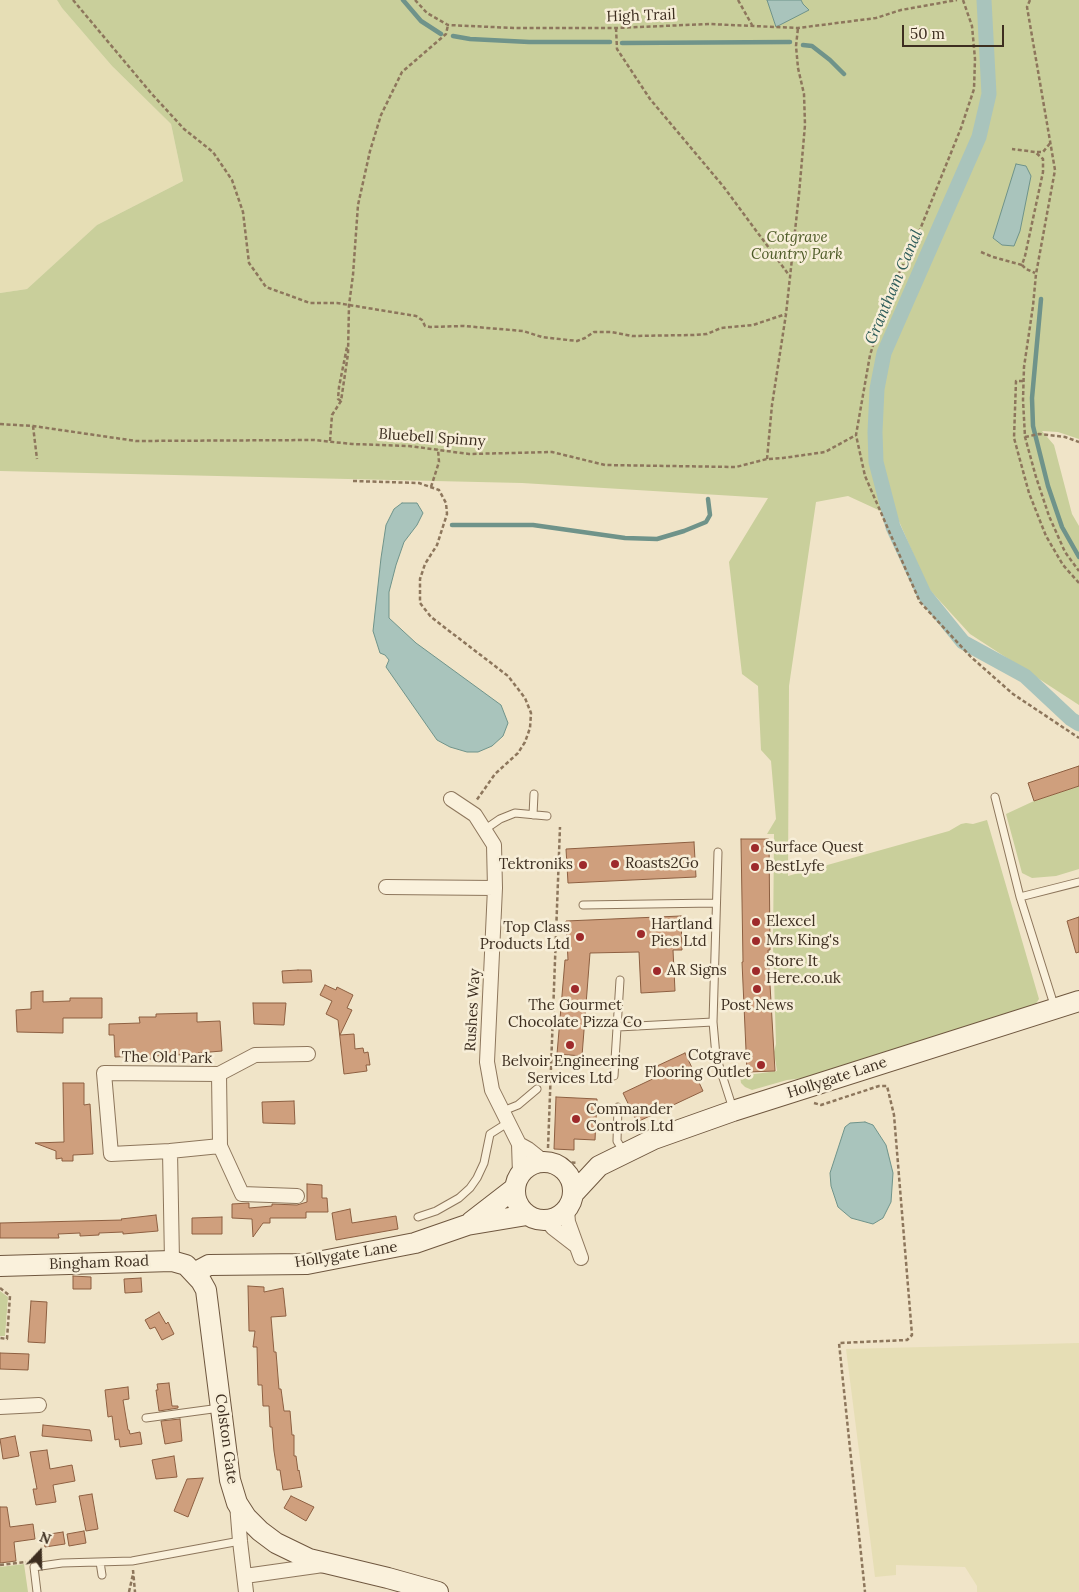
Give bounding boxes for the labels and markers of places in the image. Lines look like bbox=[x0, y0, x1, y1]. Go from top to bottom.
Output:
place label: Surface Quest bbox=[765, 839, 863, 857]
marker: Surface Quest bbox=[749, 842, 761, 854]
place label: Roasts2Go bbox=[625, 855, 699, 873]
place label: Tektroniks bbox=[499, 856, 573, 874]
marker: Roasts2Go bbox=[609, 858, 621, 870]
place label: BestLyfe bbox=[765, 858, 825, 876]
marker: Tektroniks bbox=[577, 859, 589, 871]
marker: BestLyfe bbox=[749, 861, 761, 873]
place label: Elexcel bbox=[766, 913, 815, 931]
place label: Hartland Pies Ltd bbox=[651, 916, 713, 951]
marker: Elexcel bbox=[750, 916, 762, 928]
place label: Top Class Products Ltd bbox=[480, 919, 570, 954]
marker: Hartland Pies Ltd bbox=[635, 928, 647, 940]
marker: Top Class Products Ltd bbox=[574, 931, 586, 943]
place label: Mrs King's bbox=[766, 932, 839, 950]
marker: Mrs King's bbox=[750, 935, 762, 947]
place label: Store It Here.co.uk bbox=[766, 953, 841, 988]
place label: AR Signs bbox=[667, 962, 727, 980]
marker: AR Signs bbox=[651, 965, 663, 977]
marker: Store It Here.co.uk bbox=[750, 965, 762, 977]
marker: The Gourmet Chocolate Pizza Co bbox=[569, 983, 581, 995]
marker: Post News bbox=[751, 983, 763, 995]
place label: The Gourmet Chocolate Pizza Co bbox=[508, 997, 642, 1032]
place label: Post News bbox=[721, 997, 793, 1015]
marker: Belvoir Engineering Services Ltd bbox=[564, 1039, 576, 1051]
place label: Cotgrave Flooring Outlet bbox=[645, 1047, 751, 1082]
place label: Belvoir Engineering Services Ltd bbox=[501, 1053, 639, 1088]
marker: Cotgrave Flooring Outlet bbox=[755, 1059, 767, 1071]
place label: Commander Controls Ltd bbox=[586, 1101, 674, 1136]
marker: Commander Controls Ltd bbox=[570, 1113, 582, 1125]

